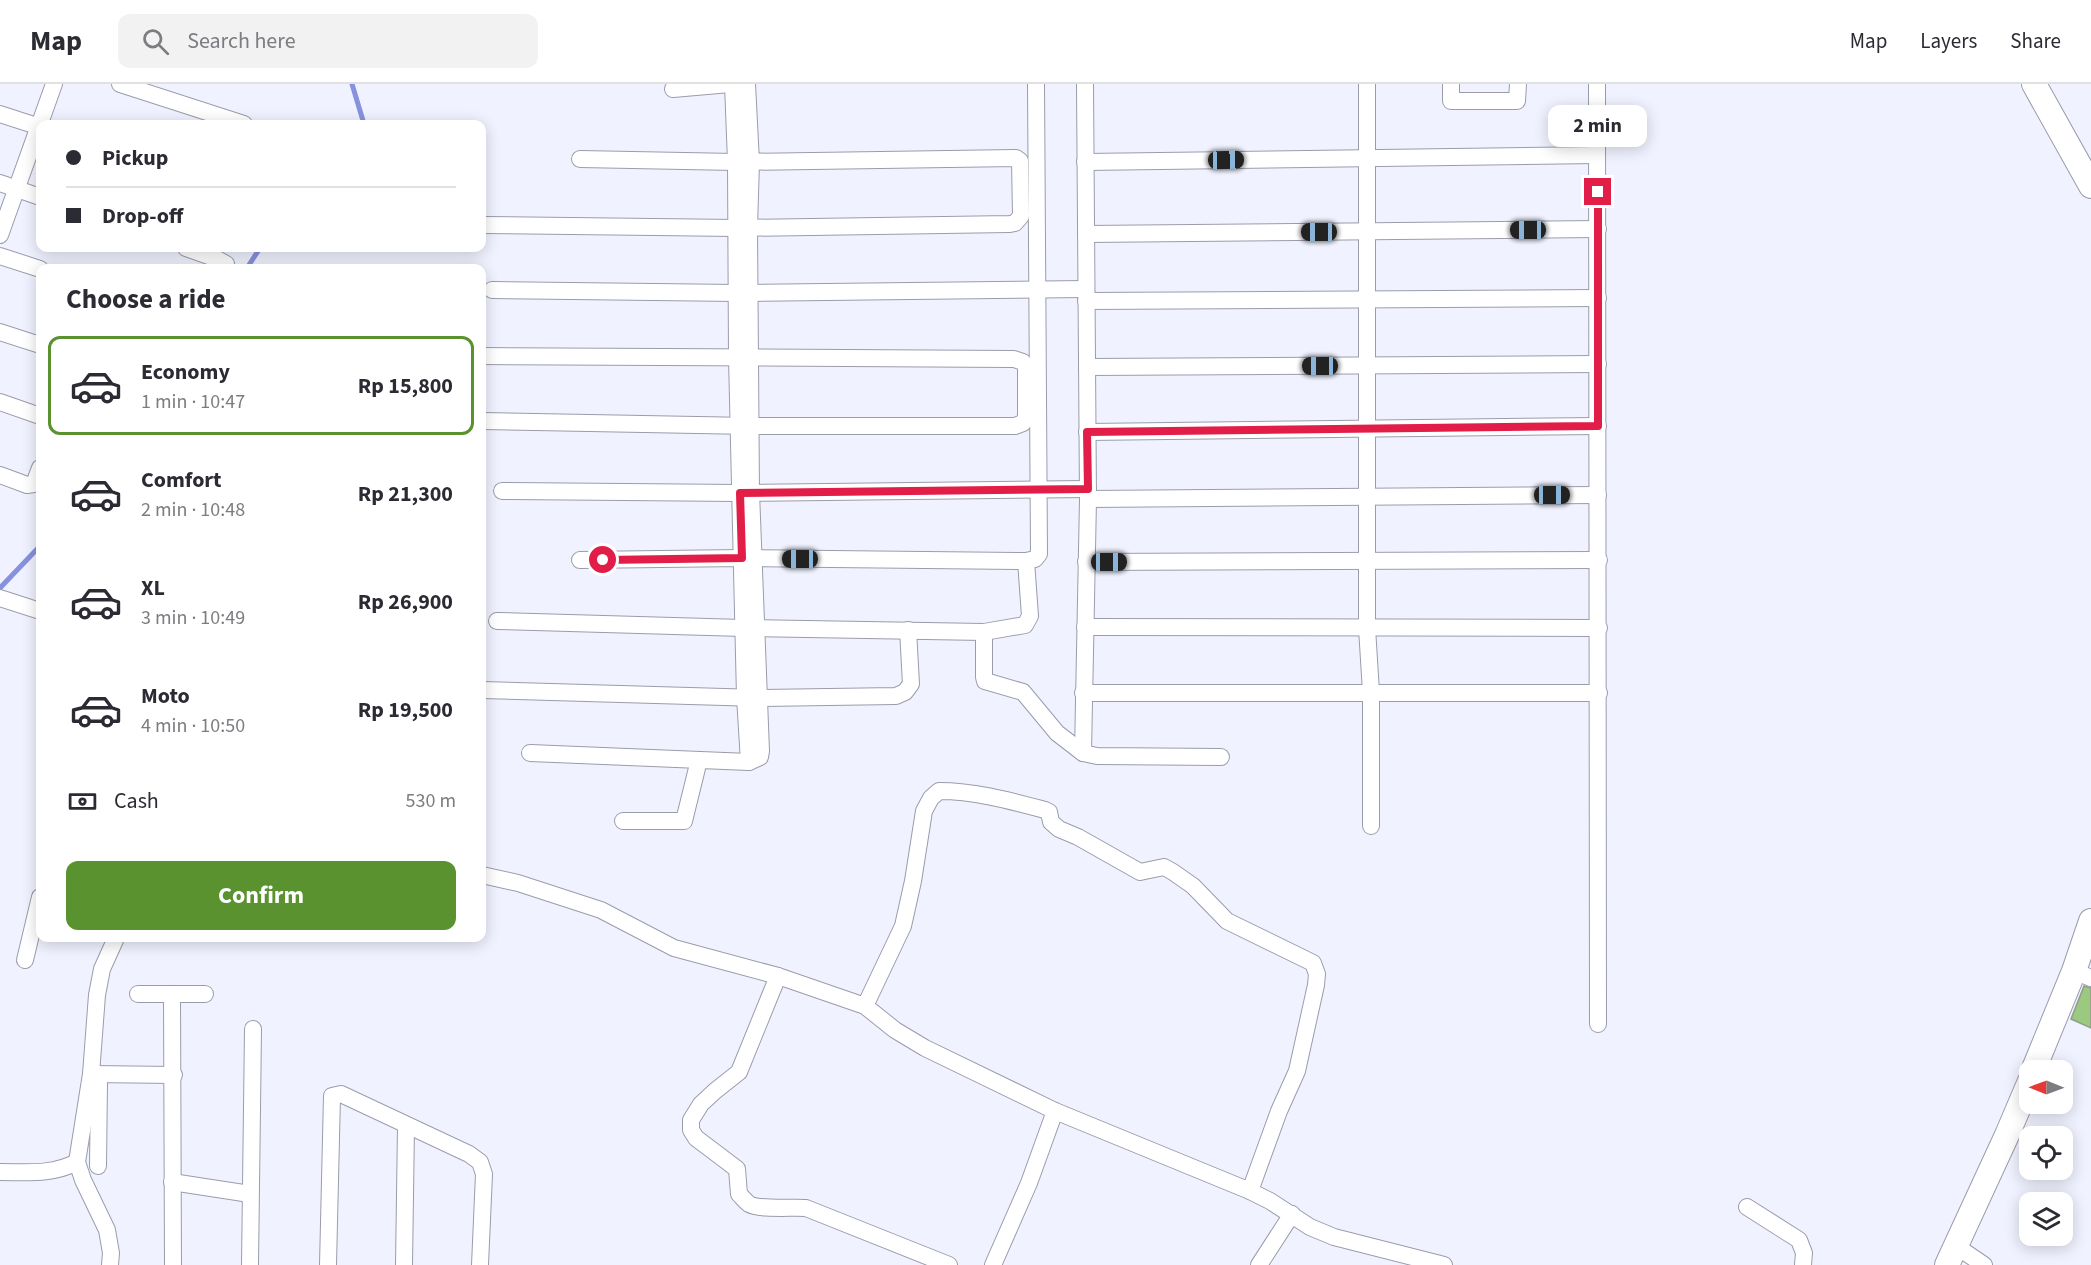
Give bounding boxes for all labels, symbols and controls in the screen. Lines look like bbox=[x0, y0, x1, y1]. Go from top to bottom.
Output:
search box bbox=[118, 14, 538, 68]
text: Map bbox=[30, 21, 82, 61]
icon: search bbox=[139, 25, 172, 58]
text: Search here bbox=[187, 25, 296, 57]
text: Map bbox=[1850, 26, 1887, 56]
text: Layers bbox=[1920, 26, 1977, 56]
text: Share bbox=[2010, 26, 2061, 56]
callout: 2 min bbox=[1548, 105, 1648, 147]
text: 2 min bbox=[1573, 112, 1622, 140]
text: Pickup bbox=[102, 142, 168, 174]
car bbox=[1208, 151, 1244, 169]
route end bbox=[1584, 178, 1611, 205]
text: Drop-off bbox=[102, 200, 183, 232]
car bbox=[1510, 221, 1546, 239]
car bbox=[1301, 223, 1337, 241]
text: Choose a ride bbox=[66, 280, 226, 319]
text: Economy bbox=[141, 356, 230, 388]
car bbox=[1302, 357, 1338, 375]
icon: car bbox=[69, 359, 123, 413]
text: Rp 15,800 bbox=[358, 370, 453, 402]
text: 1 min · 10:47 bbox=[141, 388, 245, 416]
text: Comfort bbox=[141, 464, 222, 496]
icon: car bbox=[69, 467, 123, 521]
text: Rp 21,300 bbox=[358, 478, 453, 510]
car bbox=[1534, 486, 1570, 504]
text: 2 min · 10:48 bbox=[141, 496, 245, 524]
route start bbox=[589, 546, 616, 573]
car bbox=[782, 550, 818, 568]
car bbox=[1091, 553, 1127, 571]
text: XL bbox=[141, 572, 165, 604]
icon: car bbox=[69, 575, 123, 629]
text: Rp 26,900 bbox=[358, 586, 453, 618]
text: 3 min · 10:49 bbox=[141, 604, 245, 632]
text: Moto bbox=[141, 680, 190, 712]
icon: car bbox=[69, 683, 123, 737]
text: Rp 19,500 bbox=[358, 694, 453, 726]
text: 4 min · 10:50 bbox=[141, 712, 245, 740]
icon: cash bbox=[66, 785, 99, 818]
text: Cash bbox=[114, 785, 159, 817]
text: 530 m bbox=[406, 787, 456, 815]
button: Confirm bbox=[66, 861, 456, 930]
north arrow bbox=[2019, 1060, 2073, 1114]
map controls bbox=[2019, 1060, 2073, 1246]
button: locate bbox=[2019, 1126, 2073, 1180]
button: layers bbox=[2019, 1192, 2073, 1246]

